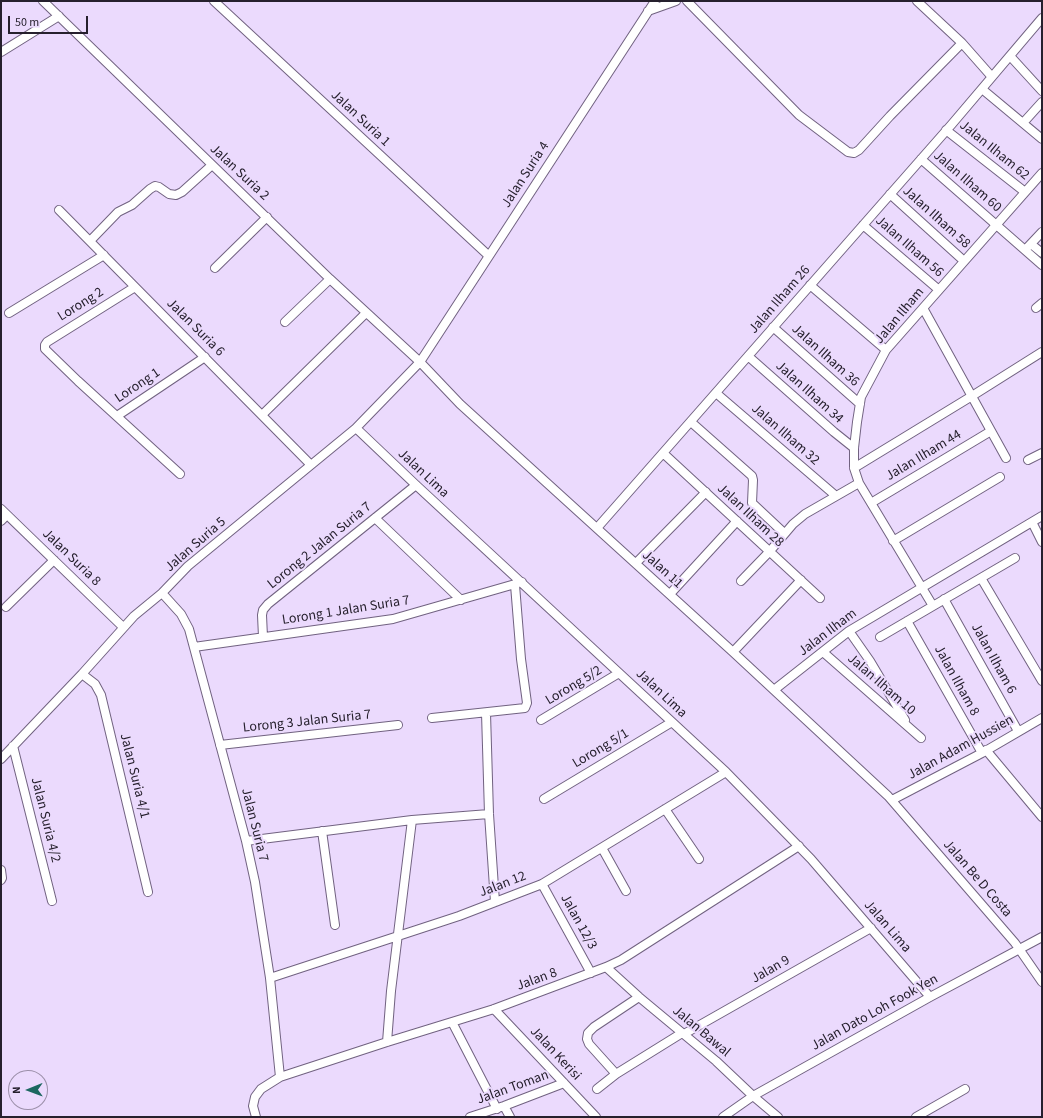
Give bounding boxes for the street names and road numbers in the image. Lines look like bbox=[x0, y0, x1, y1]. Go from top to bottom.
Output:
street label: Jalan Suria 1 bbox=[327, 87, 393, 151]
street label: Jalan Ilham 62 bbox=[956, 118, 1032, 184]
street label: Jalan Suria 4 bbox=[499, 139, 553, 211]
street label: Jalan Suria 2 bbox=[206, 141, 272, 205]
street label: Jalan Ilham 60 bbox=[929, 148, 1005, 216]
street label: Jalan Ilham 58 bbox=[899, 183, 973, 253]
street label: Jalan Ilham 56 bbox=[871, 213, 947, 281]
street label: Jalan Ilham 26 bbox=[746, 262, 814, 338]
street label: Lorong 2 bbox=[55, 284, 107, 326]
street label: Jalan Ilham bbox=[872, 284, 928, 348]
street label: Jalan Suria 6 bbox=[163, 296, 227, 360]
street label: Jalan Ilham 36 bbox=[788, 321, 862, 391]
street label: Jalan Ilham 34 bbox=[772, 358, 846, 428]
street label: Lorong 1 bbox=[112, 365, 164, 407]
street label: Jalan Ilham 32 bbox=[747, 401, 823, 469]
street label: Jalan Ilham 44 bbox=[883, 427, 965, 485]
street label: Jalan Lima bbox=[394, 446, 452, 502]
street label: Jalan Ilham 28 bbox=[713, 481, 787, 551]
street label: Lorong 2 Jalan Suria 7 bbox=[265, 499, 375, 593]
street label: Jalan Suria 5 bbox=[162, 514, 230, 576]
street label: Jalan Suria 8 bbox=[38, 526, 104, 590]
street label: Jalan 11 bbox=[638, 547, 686, 593]
street label: Lorong 1 Jalan Suria 7 bbox=[281, 593, 411, 629]
street label: Jalan Ilham bbox=[796, 606, 860, 660]
street label: Jalan Ilham 6 bbox=[967, 621, 1019, 697]
street label: Jalan Ilham 8 bbox=[930, 643, 982, 719]
street label: Jalan Ilham 10 bbox=[843, 651, 919, 719]
street label: Lorong 5/2 bbox=[543, 663, 605, 709]
street label: Jalan Lima bbox=[632, 666, 690, 722]
street label: Lorong 3 Jalan Suria 7 bbox=[242, 707, 372, 737]
street label: Jalan Adam Hussien bbox=[905, 712, 1017, 784]
street label: Lorong 5/1 bbox=[570, 726, 632, 772]
street label: Jalan Suria 4/1 bbox=[115, 732, 153, 820]
street label: Jalan Suria 4/2 bbox=[26, 776, 64, 864]
street label: Jalan Suria 7 bbox=[237, 787, 271, 863]
street label: Jalan Be D Costa bbox=[939, 837, 1015, 921]
street label: Jalan 12 bbox=[477, 868, 529, 902]
street label: Jalan 12/3 bbox=[556, 891, 600, 953]
street label: Jalan Lima bbox=[860, 897, 914, 957]
street label: Jalan 9 bbox=[749, 952, 793, 988]
street label: Jalan 8 bbox=[514, 965, 560, 995]
street label: Jalan Dato Loh Fook Yen bbox=[809, 971, 941, 1055]
street label: Jalan Bawal bbox=[669, 1003, 733, 1061]
street label: Jalan Kerisi bbox=[526, 1024, 584, 1084]
street label: Jalan Toman bbox=[475, 1067, 551, 1109]

